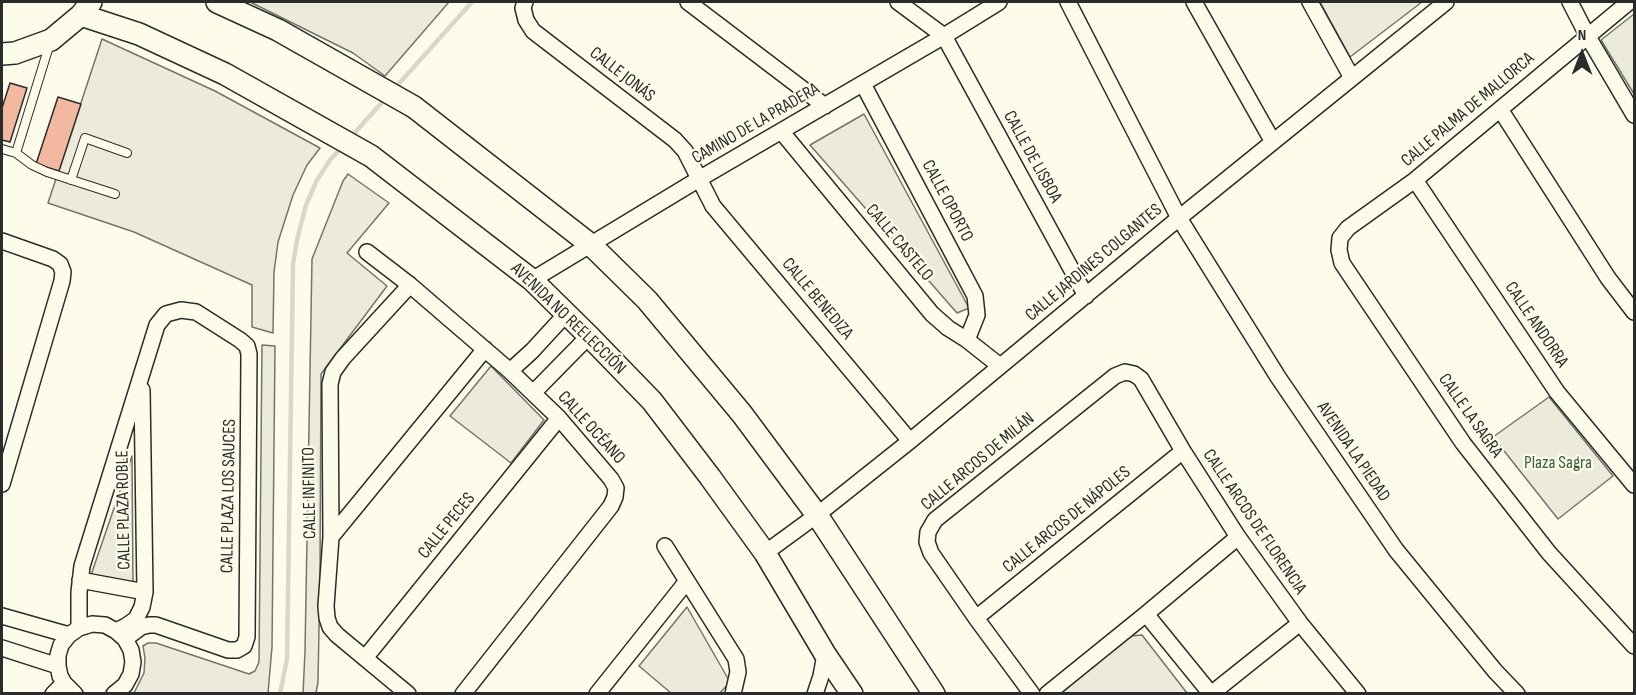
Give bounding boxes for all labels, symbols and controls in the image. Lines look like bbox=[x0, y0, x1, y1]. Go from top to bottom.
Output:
north arrow bbox=[1552, 24, 1612, 84]
text: N bbox=[1578, 26, 1586, 45]
street label: CALLE JONÁS bbox=[585, 43, 659, 107]
street label: CALLE PALMA DE MALLORCA bbox=[1397, 48, 1539, 172]
street label: CAMINO DE LA PRADERA bbox=[688, 79, 824, 169]
street label: CALLE DE LISBOA bbox=[998, 107, 1066, 207]
street label: CALLE OPORTO bbox=[916, 156, 978, 246]
street label: CALLE CASTELO bbox=[861, 200, 937, 286]
street label: CALLE JARDINES COLGANTES bbox=[1021, 200, 1167, 326]
street label: CALLE BENEDIZA bbox=[777, 254, 857, 344]
street label: AVENIDA NO REELECCIÓN bbox=[506, 259, 630, 379]
street label: CALLE ANDORRA bbox=[1499, 278, 1573, 372]
street label: CALLE LA SAGRA bbox=[1433, 370, 1507, 462]
street label: CALLE OCÉANO bbox=[553, 387, 629, 469]
street label: AVENIDA LA PIEDAD bbox=[1312, 398, 1394, 506]
street label: CALLE ARCOS DE MILÁN bbox=[917, 408, 1039, 516]
street label: CALLE PLAZA LOS SAUCES bbox=[217, 419, 241, 573]
street label: CALLE ARCOS DE FLORENCIA bbox=[1197, 445, 1311, 599]
street label: CALLE INFINITO bbox=[298, 447, 322, 539]
street label: CALLE PLAZA ROBLE bbox=[112, 450, 136, 570]
park label: Plaza Sagra bbox=[1524, 452, 1592, 474]
street label: CALLE ARCOS DE NÁPOLES bbox=[999, 462, 1135, 578]
street label: CALLE PECES bbox=[414, 489, 480, 563]

